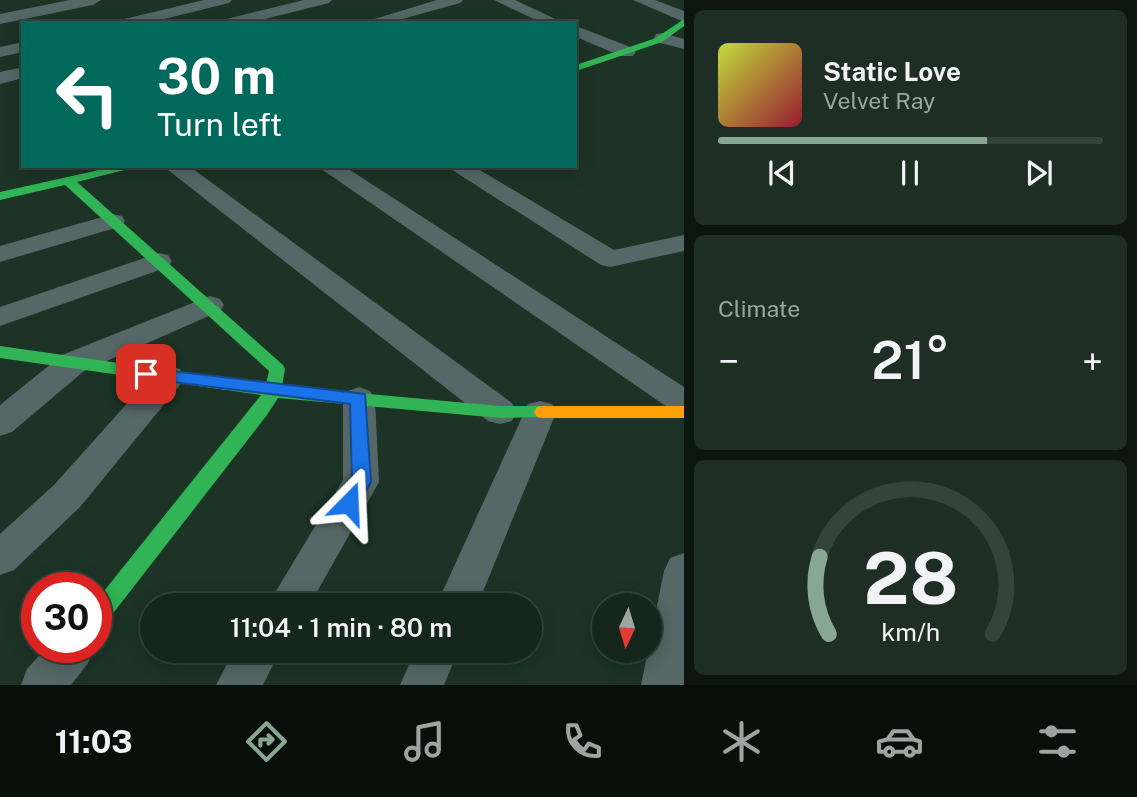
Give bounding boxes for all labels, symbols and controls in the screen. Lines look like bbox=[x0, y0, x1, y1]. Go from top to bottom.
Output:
text: 30 m bbox=[157, 47, 276, 105]
icon: left bbox=[42, 49, 133, 140]
text: Static Love bbox=[823, 56, 961, 87]
text: Velvet Ray bbox=[823, 87, 935, 114]
text: Turn left bbox=[157, 106, 282, 143]
icon: previous bbox=[763, 154, 801, 192]
icon: pause bbox=[891, 154, 929, 192]
icon: next bbox=[1020, 154, 1058, 192]
text: Climate bbox=[718, 295, 800, 322]
text: 21° bbox=[871, 330, 950, 391]
text: − bbox=[718, 339, 739, 384]
text: + bbox=[1082, 339, 1103, 384]
pin bbox=[116, 344, 176, 404]
icon: arrive bbox=[127, 355, 165, 393]
position arrow bbox=[312, 466, 386, 540]
text: 28 bbox=[863, 535, 958, 620]
speed limit sign: 30 bbox=[21, 572, 112, 663]
north arrow bbox=[592, 593, 662, 663]
map controls bbox=[592, 593, 662, 663]
text: 11:04 · 1 min · 80 m bbox=[230, 612, 452, 643]
text: km/h bbox=[881, 616, 940, 646]
icon: directions bbox=[242, 717, 291, 766]
icon: music bbox=[400, 717, 449, 766]
icon: phone bbox=[558, 717, 607, 766]
icon: climate bbox=[717, 717, 766, 766]
icon: car bbox=[875, 717, 924, 766]
icon: filters bbox=[1033, 717, 1082, 766]
text: 11:03 bbox=[55, 723, 132, 760]

